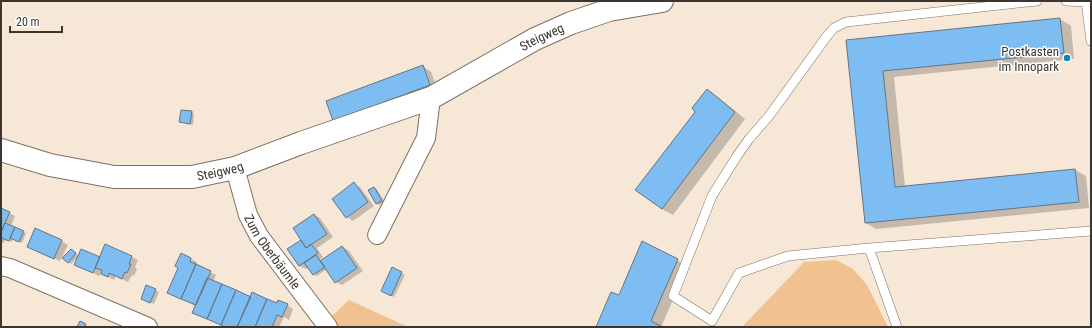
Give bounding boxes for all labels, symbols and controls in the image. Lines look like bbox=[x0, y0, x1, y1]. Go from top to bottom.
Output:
scale bar bbox=[10, 8, 62, 34]
text: 20 m bbox=[16, 15, 40, 29]
street label: Steigweg bbox=[517, 20, 566, 54]
place label: Postkasten im Innopark bbox=[998, 44, 1059, 74]
marker: Postkasten im Innopark bbox=[1062, 53, 1072, 63]
street label: Steigweg bbox=[195, 158, 245, 183]
street label: Zum Oberbäumle bbox=[241, 212, 304, 292]

